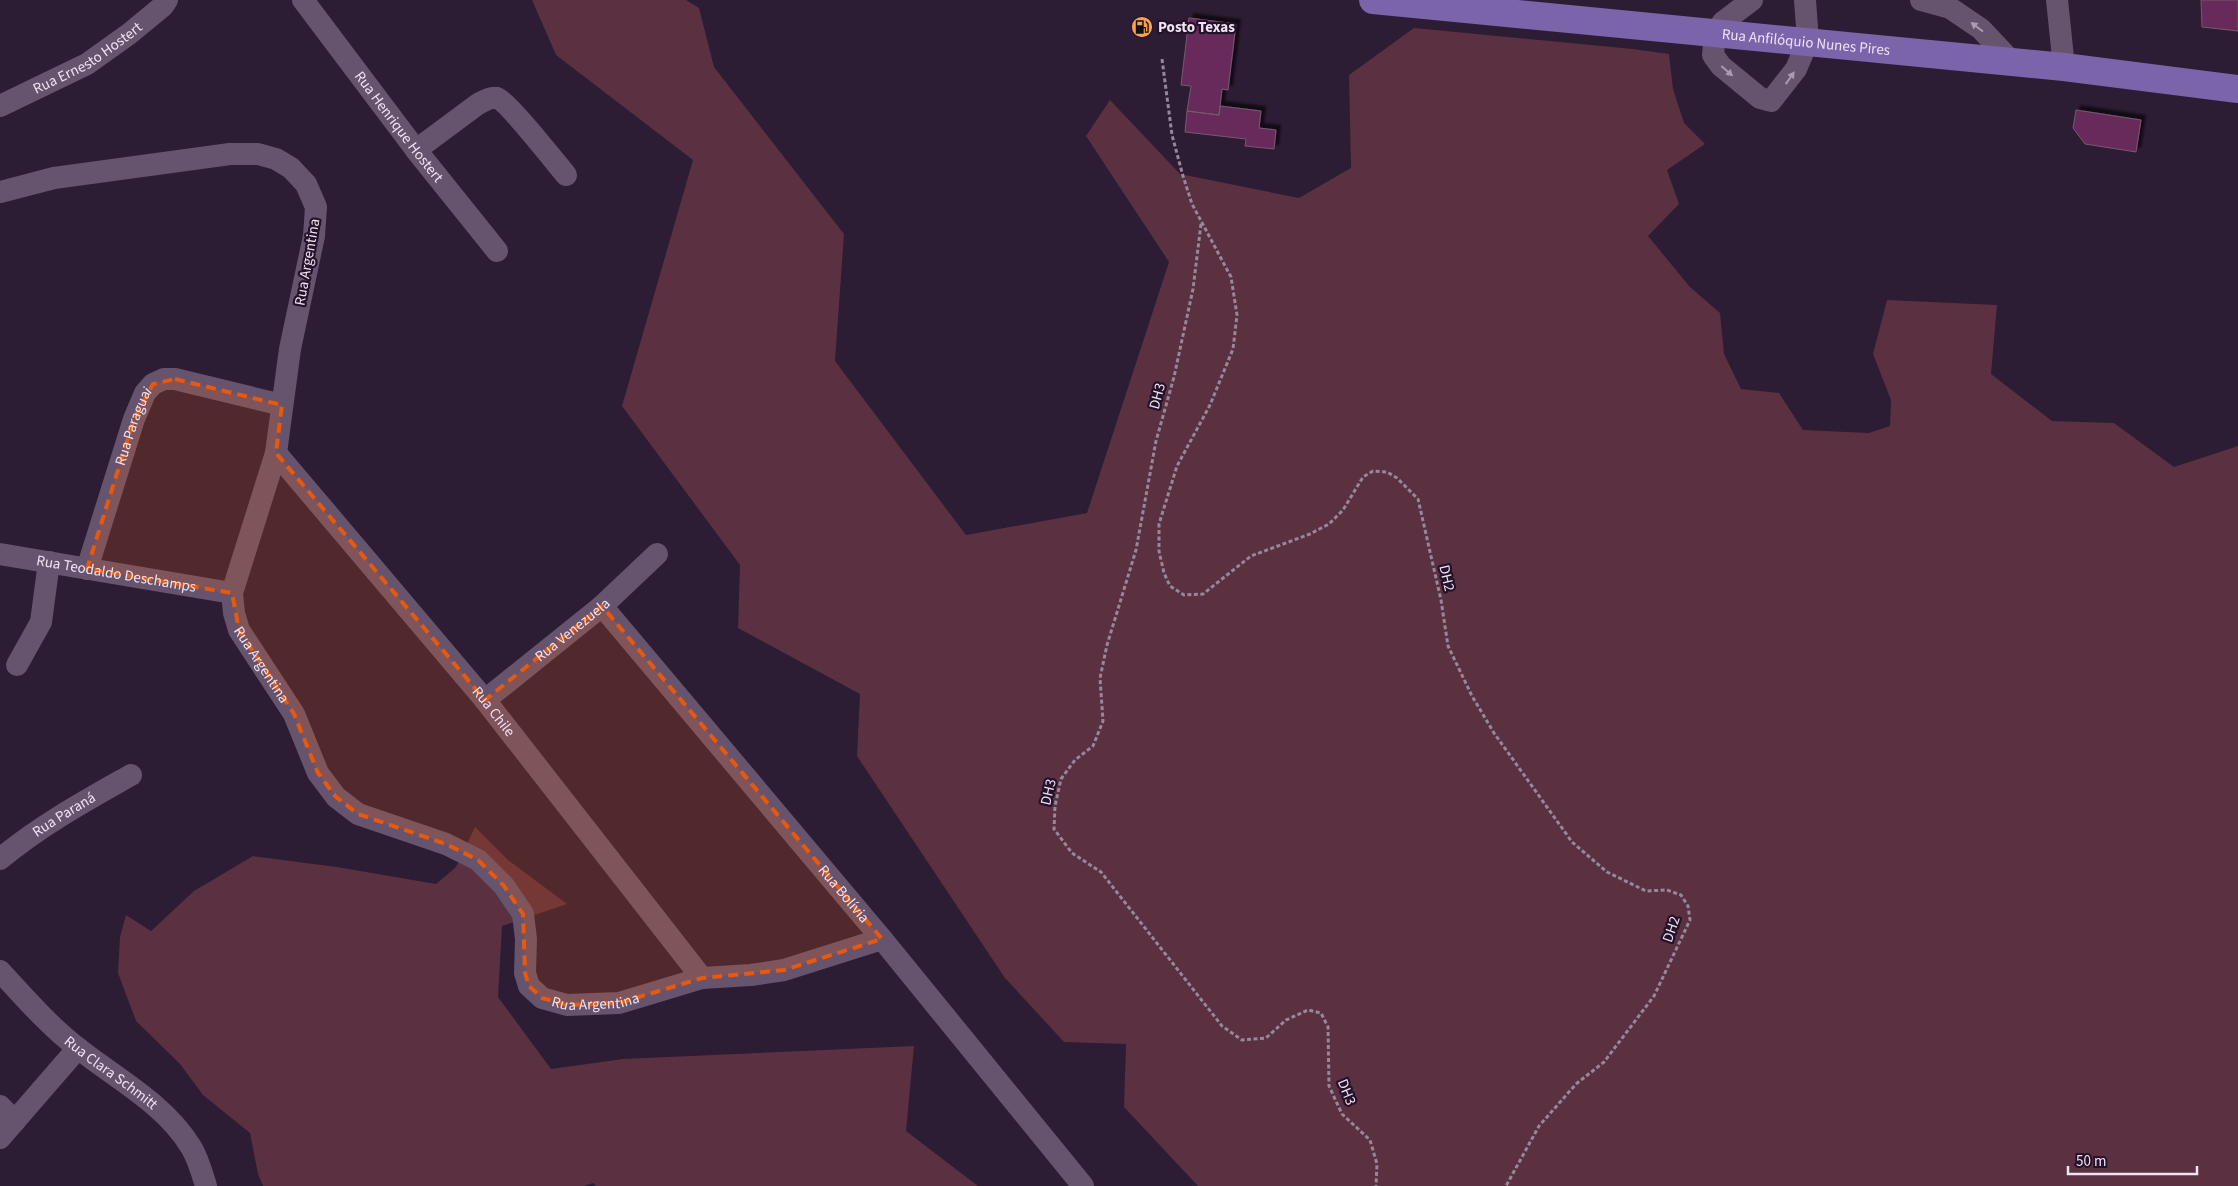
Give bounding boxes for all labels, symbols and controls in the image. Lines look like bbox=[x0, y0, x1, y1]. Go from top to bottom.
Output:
fuel station icon: Posto Texas bbox=[1130, 15, 1154, 39]
street label: Rua Ernesto Hostert bbox=[30, 17, 147, 100]
place label: Posto Texas bbox=[1158, 17, 1235, 38]
one-way arrow bbox=[1971, 22, 1984, 33]
street label: Rua Anfilóquio Nunes Pires bbox=[1721, 24, 1891, 61]
one-way arrow bbox=[1720, 65, 1733, 76]
street label: Rua Henrique Hostert bbox=[349, 67, 448, 187]
one-way arrow bbox=[1785, 71, 1795, 85]
street label: Rua Argentina bbox=[290, 217, 325, 307]
street label: DH3 bbox=[1144, 381, 1171, 412]
street label: Rua Paraguai bbox=[110, 382, 157, 468]
street label: Rua Teodaldo Deschamps bbox=[35, 550, 198, 598]
street label: DH2 bbox=[1433, 563, 1460, 593]
street label: Rua Venezuela bbox=[531, 594, 615, 667]
street label: Rua Argentina bbox=[228, 622, 294, 707]
street label: Rua Chile bbox=[467, 682, 520, 741]
street label: DH3 bbox=[1035, 777, 1062, 807]
street label: Rua Paraná bbox=[28, 787, 100, 842]
street label: Rua Bolívia bbox=[813, 861, 874, 928]
street label: DH2 bbox=[1657, 913, 1686, 945]
street label: Rua Argentina bbox=[549, 987, 642, 1016]
street label: Rua Clara Schmitt bbox=[60, 1031, 162, 1115]
street label: DH3 bbox=[1332, 1076, 1361, 1108]
scale bar bbox=[2068, 1144, 2197, 1176]
text: 50 m bbox=[2076, 1151, 2106, 1172]

